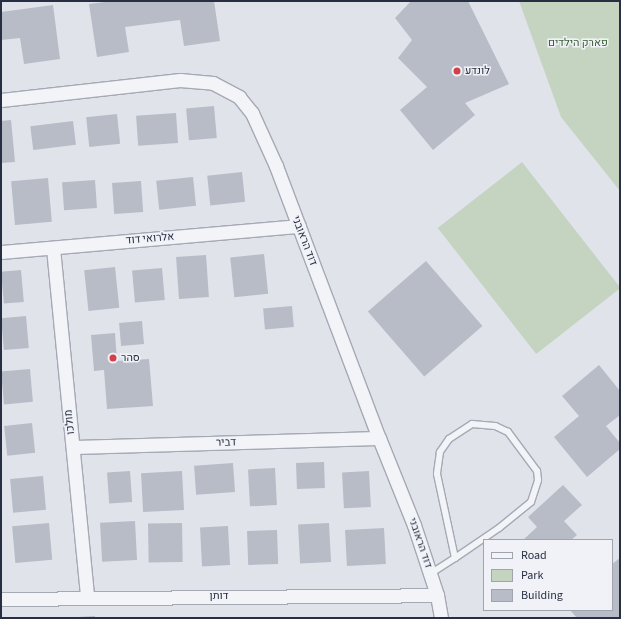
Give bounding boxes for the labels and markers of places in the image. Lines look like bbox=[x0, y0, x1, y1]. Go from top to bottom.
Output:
place label: לונדע bbox=[465, 64, 490, 78]
marker: לונדע bbox=[452, 66, 462, 76]
place label: סהר bbox=[121, 351, 140, 365]
marker: סהר bbox=[108, 353, 118, 363]

